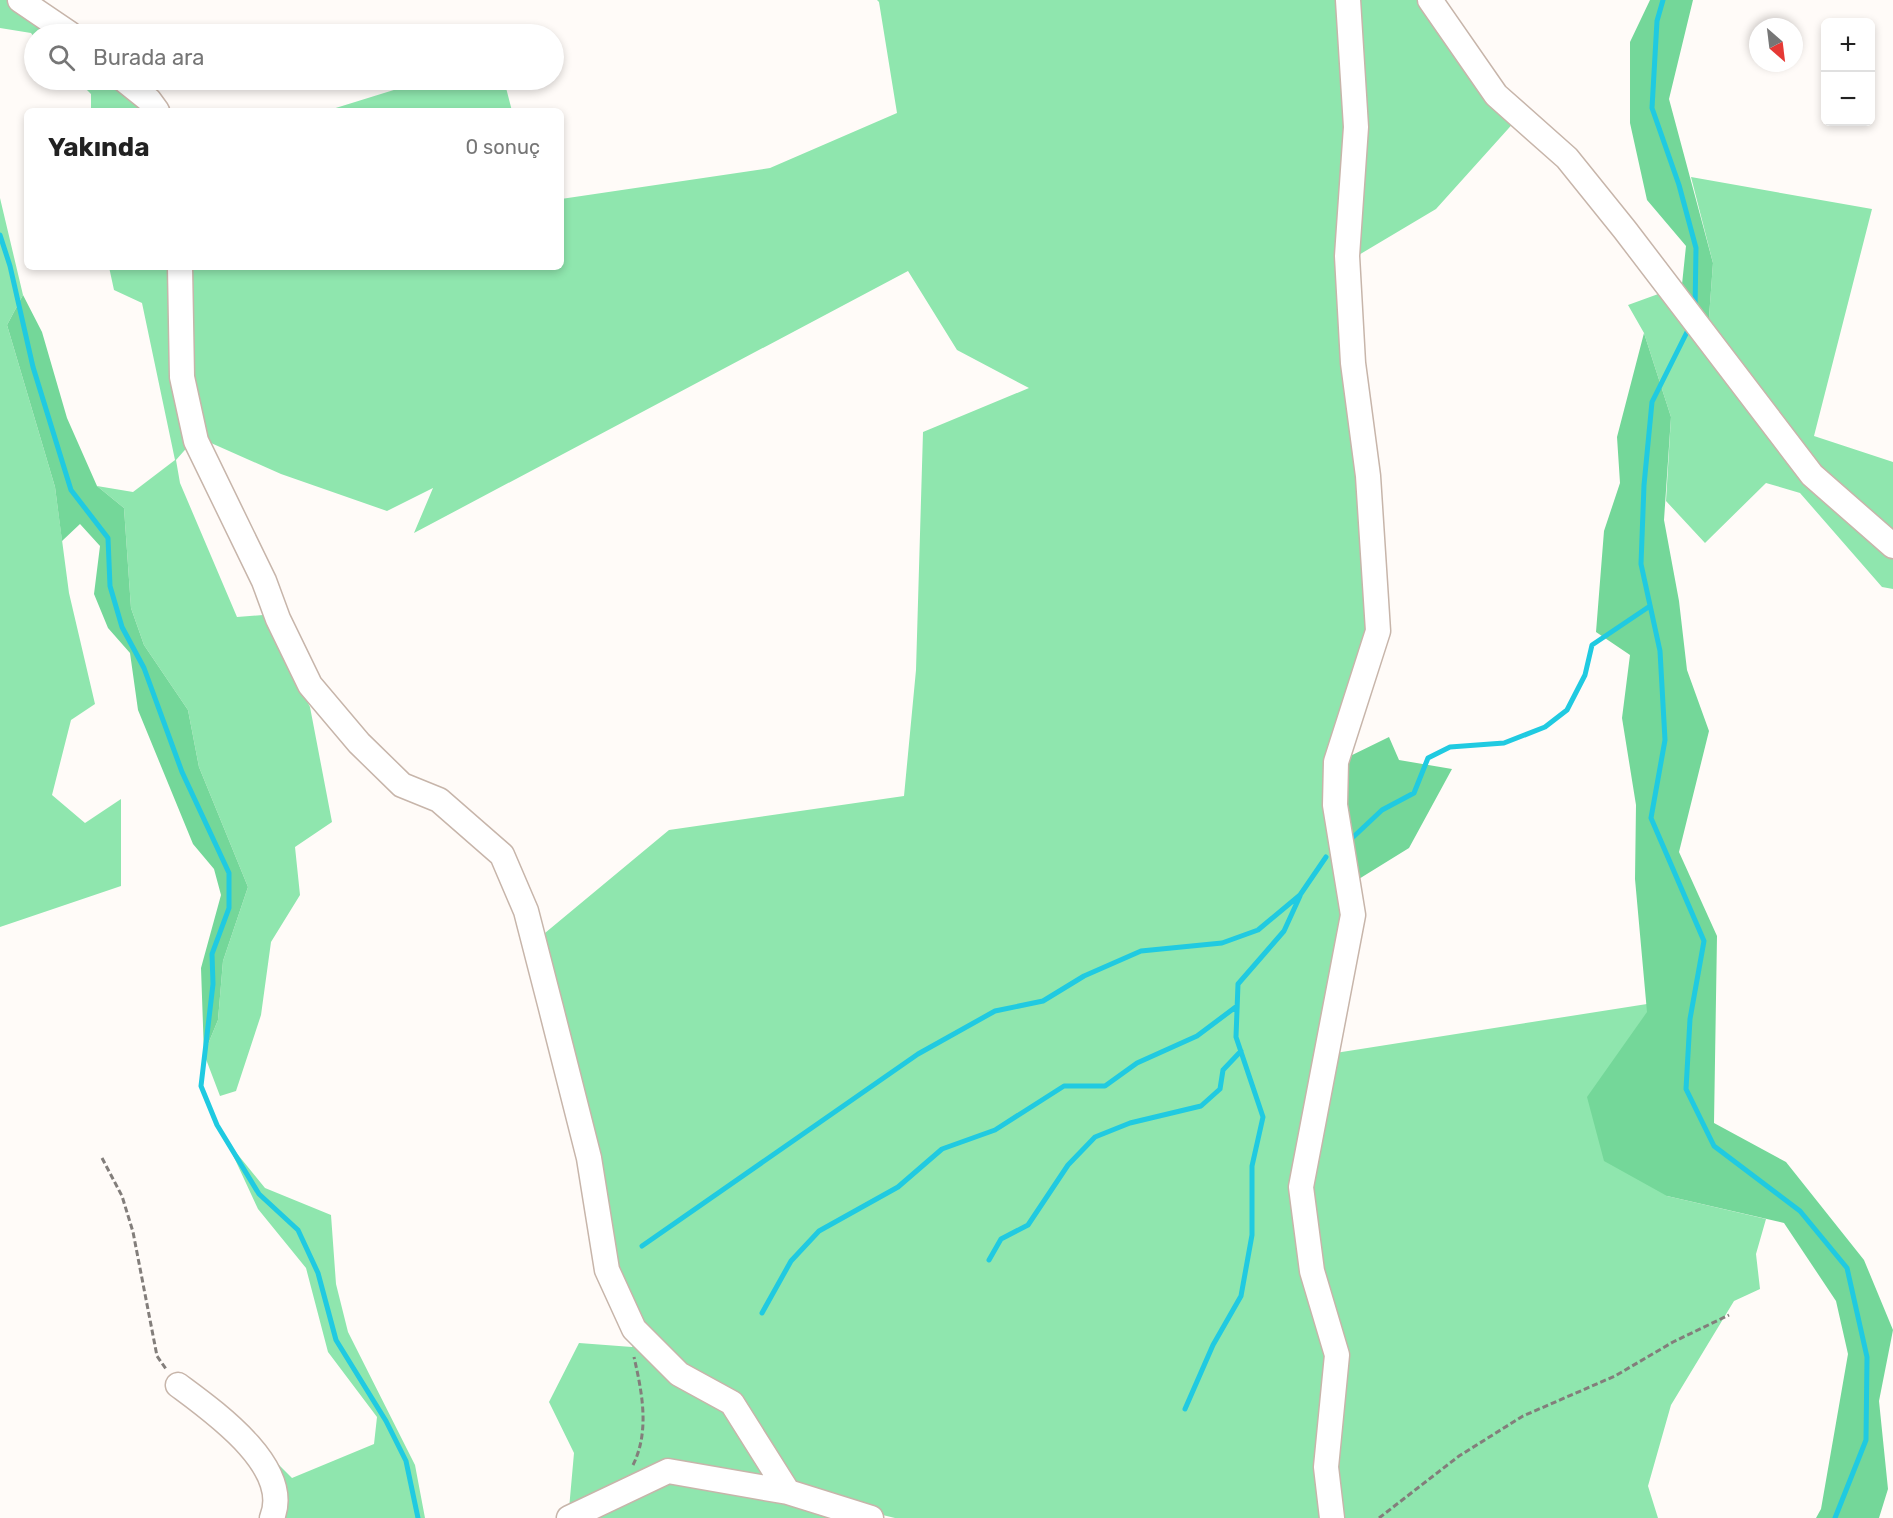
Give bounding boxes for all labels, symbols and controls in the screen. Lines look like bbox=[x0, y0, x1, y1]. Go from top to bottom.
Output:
north arrow bbox=[1749, 18, 1803, 72]
map controls bbox=[1821, 18, 1875, 126]
button: + bbox=[1821, 18, 1875, 72]
search box bbox=[24, 24, 564, 90]
icon: search bbox=[45, 41, 78, 74]
text: Burada ara bbox=[93, 44, 204, 71]
button: − bbox=[1821, 72, 1875, 126]
text: Yakında bbox=[48, 132, 150, 163]
text: 0 sonuç bbox=[466, 135, 540, 159]

